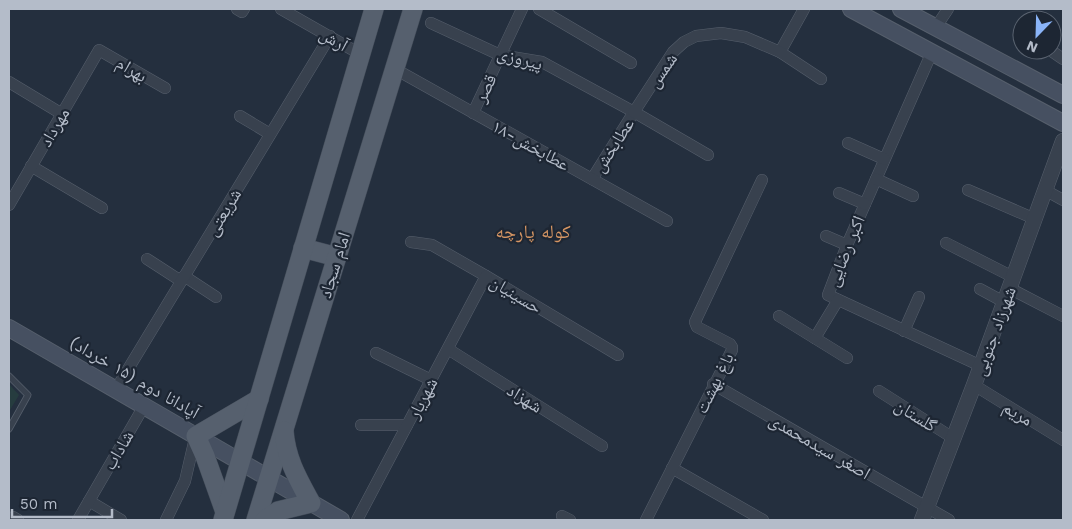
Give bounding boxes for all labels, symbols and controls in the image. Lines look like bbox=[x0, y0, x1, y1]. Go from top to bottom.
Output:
north arrow bbox=[1012, 10, 1062, 60]
street label: آرش bbox=[315, 23, 352, 57]
text: N bbox=[1024, 38, 1040, 56]
street label: پیروزی bbox=[495, 42, 545, 75]
street label: شمس bbox=[643, 49, 682, 92]
street label: بهرام bbox=[112, 52, 151, 88]
street label: قصر bbox=[469, 70, 501, 106]
street label: مهرداد bbox=[35, 104, 73, 150]
street label: عطابخش bbox=[588, 114, 639, 177]
street label: ۱۸-عطابخش bbox=[488, 115, 574, 176]
street label: شریعتی bbox=[201, 184, 246, 240]
street label: اکبر رضایی bbox=[821, 212, 870, 290]
district label: کوله پارچه bbox=[495, 220, 571, 243]
street label: امام سجاد bbox=[314, 229, 356, 301]
street label: حسینیان bbox=[486, 270, 546, 318]
street label: شهرزاد جنوبی bbox=[968, 284, 1021, 379]
street label: آپادانا دوم (۱۵ خرداد) bbox=[66, 331, 204, 425]
street label: باغ بهشت bbox=[690, 349, 739, 417]
street label: شهریار bbox=[402, 374, 442, 423]
street label: شهزاد bbox=[503, 379, 547, 417]
street label: گلستان bbox=[891, 394, 941, 437]
street label: مریم bbox=[998, 396, 1037, 432]
street label: اصغر سیدمحمدی bbox=[765, 409, 874, 484]
street label: شاداب bbox=[98, 427, 138, 474]
scale bar bbox=[12, 486, 112, 518]
text: 50 m bbox=[20, 495, 57, 513]

